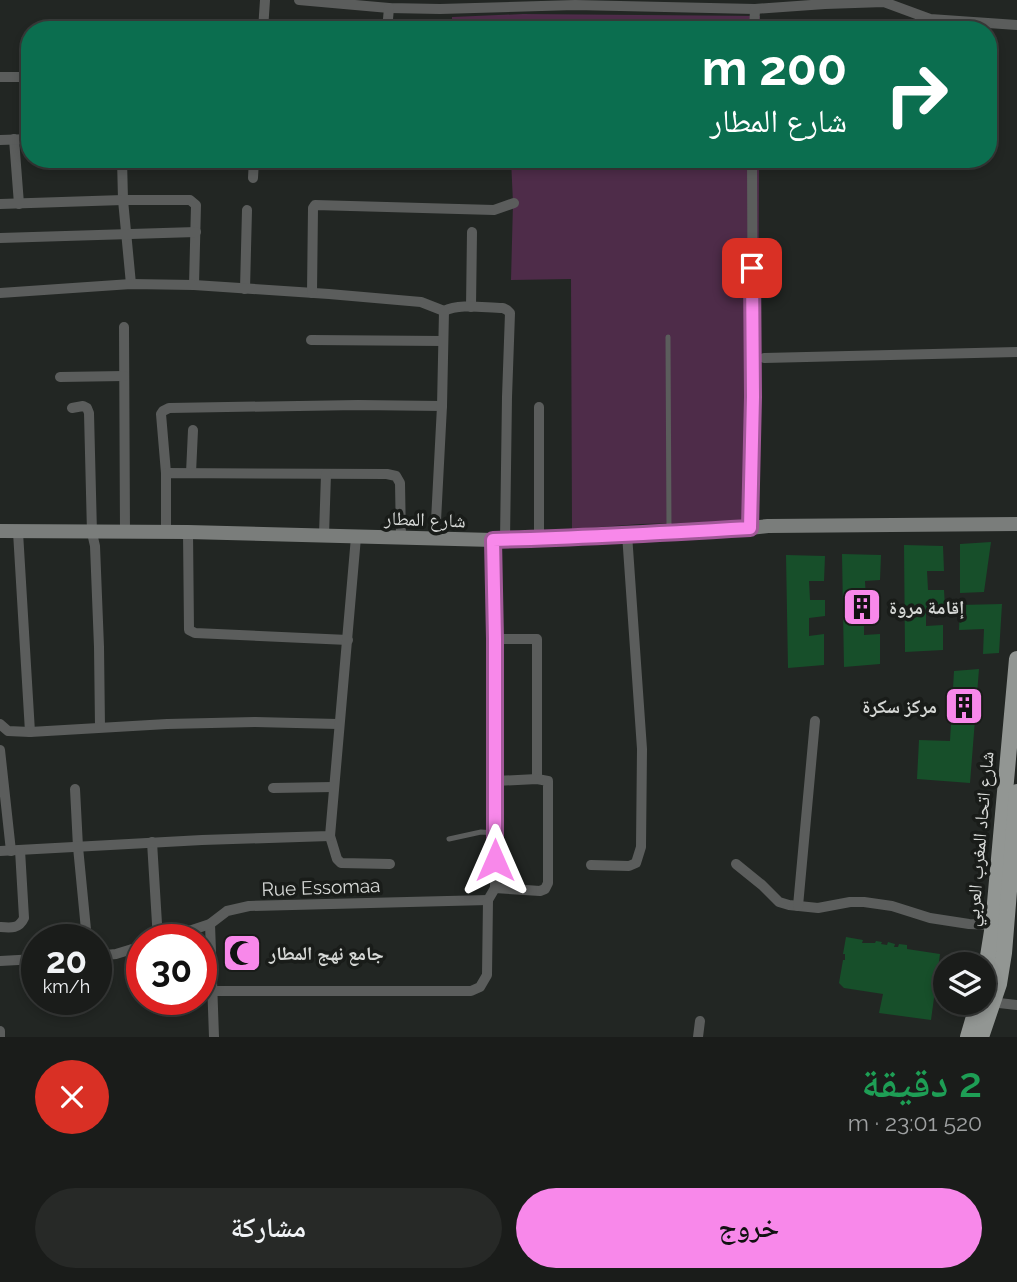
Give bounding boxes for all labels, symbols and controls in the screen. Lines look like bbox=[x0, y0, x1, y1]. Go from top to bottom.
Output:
text: 200 m bbox=[702, 39, 847, 96]
icon: right bbox=[871, 49, 962, 140]
text: شارع المطار bbox=[710, 102, 847, 139]
pin bbox=[722, 238, 782, 298]
icon: arrive bbox=[733, 249, 771, 287]
street label: شارع المطار bbox=[383, 507, 466, 532]
building icon: إقامة مروة bbox=[841, 586, 883, 628]
place label: إقامة مروة bbox=[889, 596, 964, 620]
building icon: مركز سكرة bbox=[943, 685, 985, 727]
place label: مركز سكرة bbox=[862, 695, 937, 717]
street label: شارع اتحاد المغرب العربي bbox=[960, 750, 1002, 928]
position arrow bbox=[458, 823, 532, 897]
street label: Rue Essomaa bbox=[261, 874, 381, 900]
speed limit sign: 30 bbox=[126, 924, 217, 1015]
mosque icon: جامع نهج المطار bbox=[221, 932, 263, 974]
text: 20 bbox=[46, 940, 87, 981]
place label: جامع نهج المطار bbox=[268, 942, 384, 966]
map controls bbox=[933, 952, 996, 1015]
button: layers bbox=[933, 952, 996, 1015]
text: km/h bbox=[43, 976, 90, 997]
text: 2 دقيقة bbox=[861, 1058, 982, 1107]
button: close bbox=[35, 1060, 109, 1134]
text: 520 m · 23:01 bbox=[848, 1109, 982, 1136]
button: مشاركة bbox=[35, 1188, 502, 1268]
button: خروج bbox=[516, 1188, 982, 1268]

